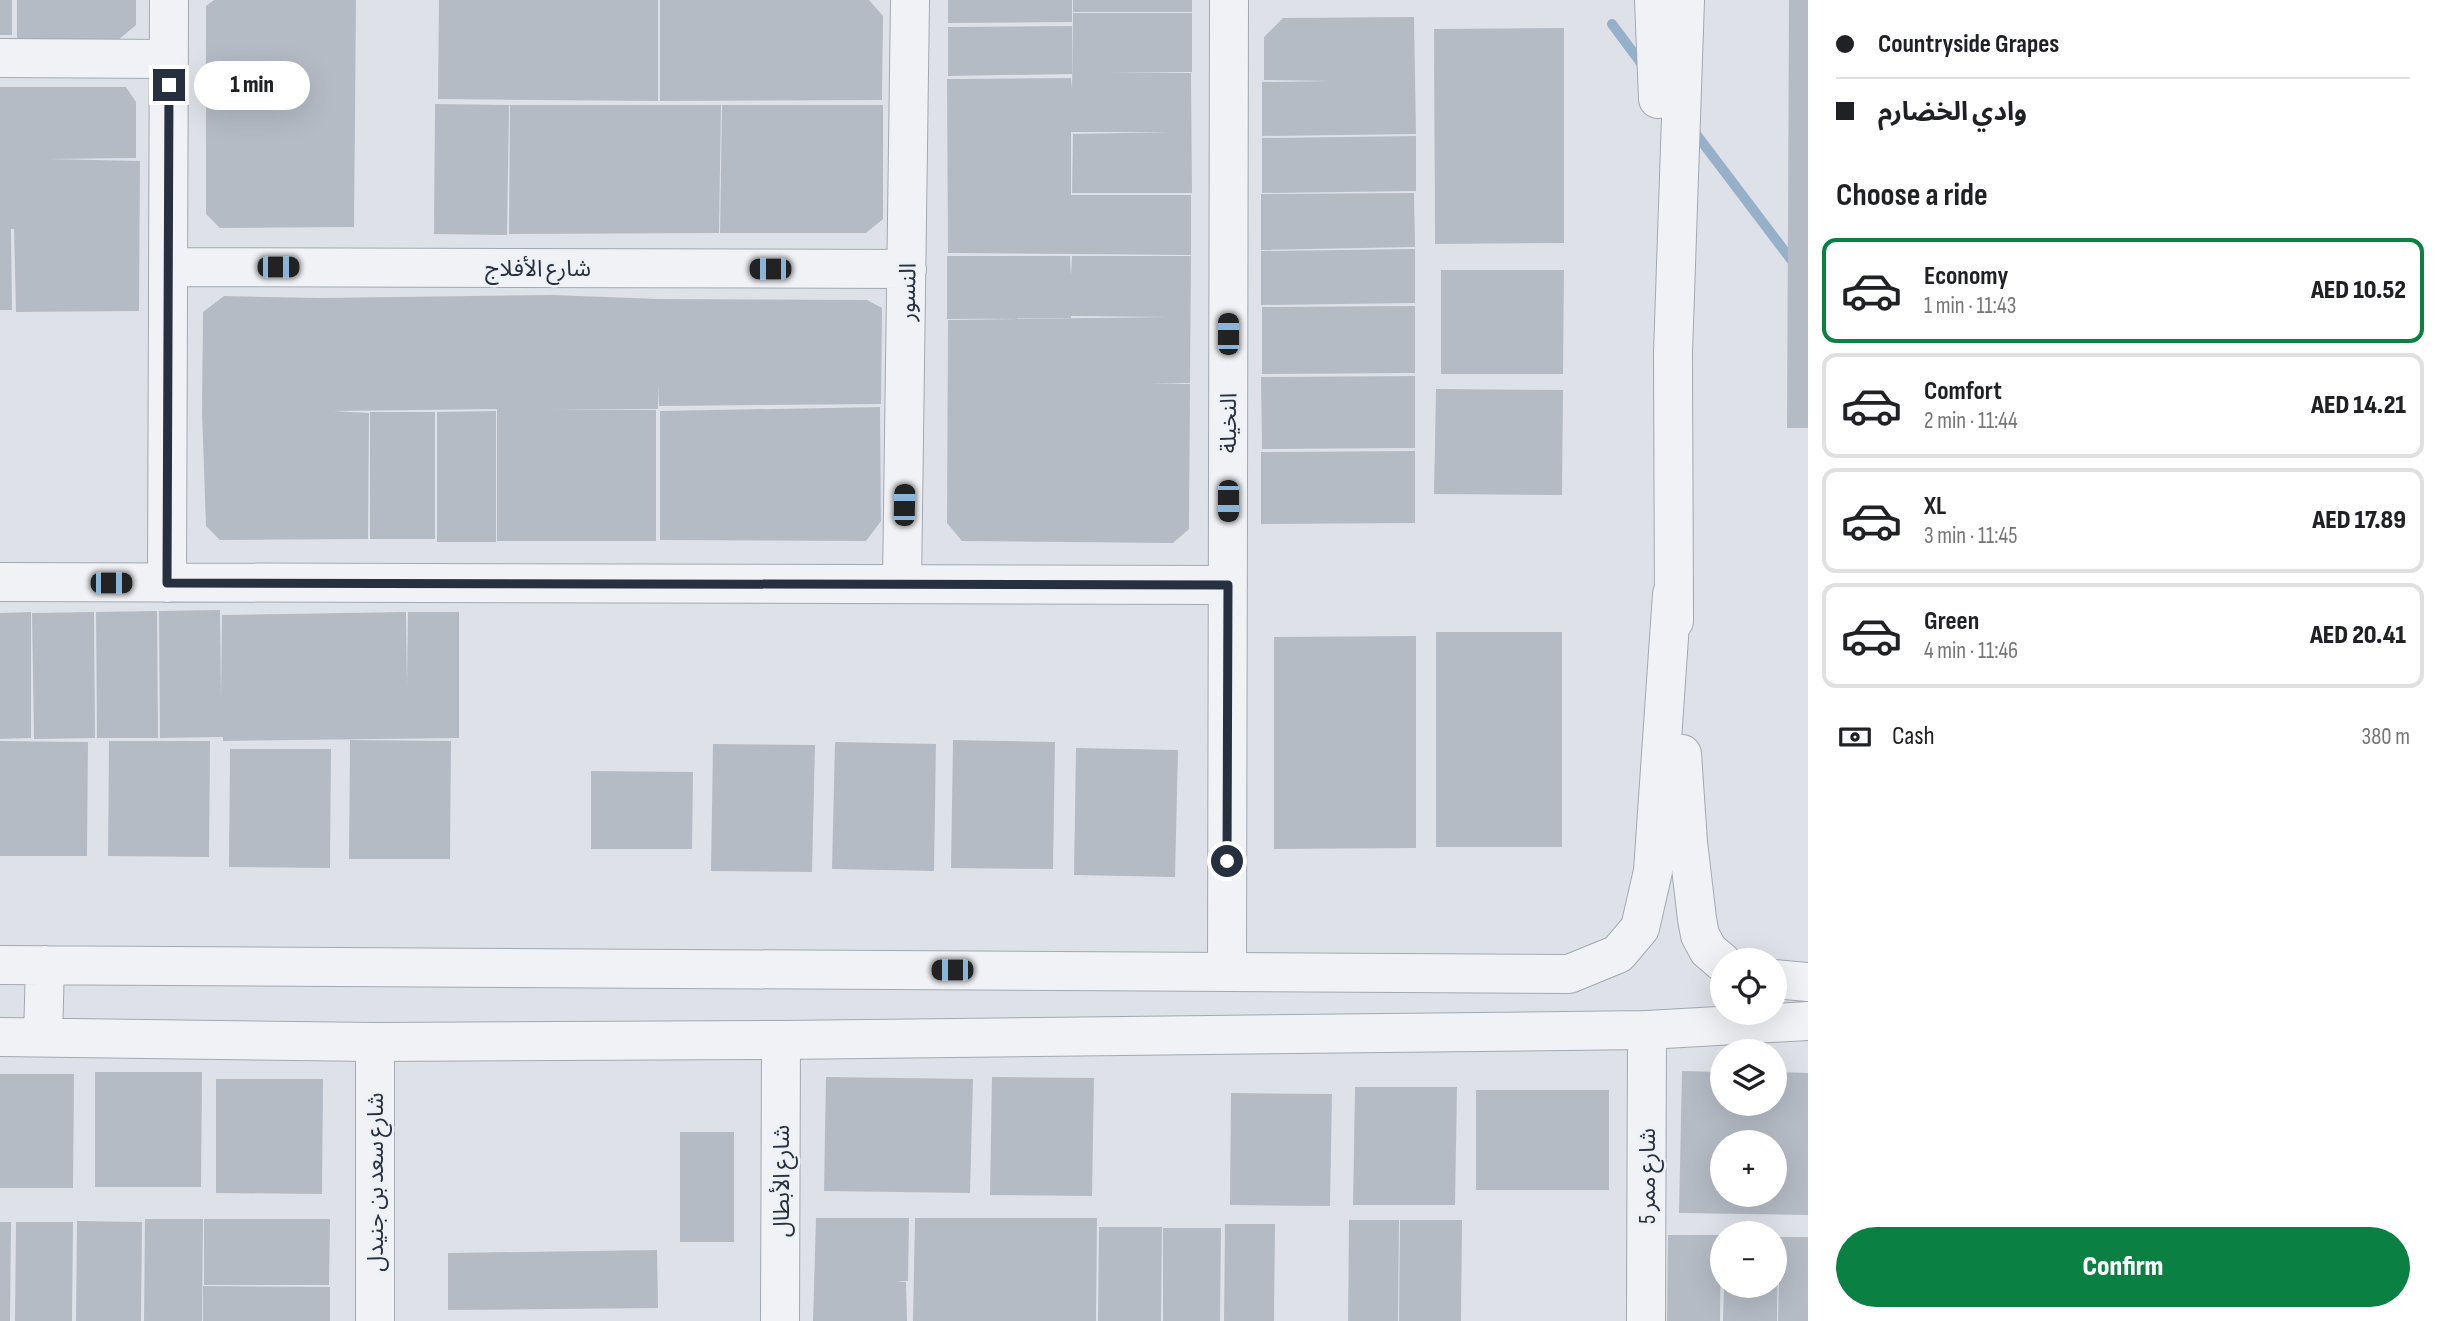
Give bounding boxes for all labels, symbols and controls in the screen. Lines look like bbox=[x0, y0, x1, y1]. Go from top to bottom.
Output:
text: Countryside Grapes bbox=[1878, 29, 2059, 60]
callout: 1 min bbox=[194, 60, 309, 110]
route end bbox=[153, 69, 185, 101]
text: 1 min bbox=[230, 71, 274, 99]
text: وادي الخضارم bbox=[1878, 97, 2027, 128]
text: Choose a ride bbox=[1836, 176, 1988, 215]
street label: شارع الأفلاج bbox=[485, 255, 591, 285]
car bbox=[258, 257, 300, 278]
car bbox=[750, 259, 792, 280]
icon: car bbox=[1840, 259, 1903, 322]
text: Economy bbox=[1924, 261, 2008, 292]
street label: النسور bbox=[893, 263, 923, 322]
text: AED 10.52 bbox=[2311, 275, 2406, 306]
text: 1 min · 11:43 bbox=[1924, 292, 2016, 320]
car bbox=[1218, 313, 1239, 355]
icon: car bbox=[1840, 374, 1903, 437]
text: Comfort bbox=[1924, 376, 2002, 407]
text: AED 14.21 bbox=[2311, 390, 2406, 421]
street label: النخيلة bbox=[1215, 393, 1243, 453]
text: 2 min · 11:44 bbox=[1924, 407, 2018, 435]
car bbox=[1218, 480, 1239, 522]
car bbox=[894, 484, 915, 526]
icon: car bbox=[1840, 489, 1903, 552]
text: XL bbox=[1924, 491, 1946, 522]
text: AED 17.89 bbox=[2312, 505, 2406, 536]
text: 3 min · 11:45 bbox=[1924, 522, 2017, 550]
car bbox=[91, 573, 133, 594]
icon: car bbox=[1840, 604, 1903, 667]
text: Green bbox=[1924, 606, 1979, 637]
text: AED 20.41 bbox=[2310, 620, 2406, 651]
text: 4 min · 11:46 bbox=[1924, 637, 2018, 665]
icon: cash bbox=[1836, 718, 1874, 756]
text: Cash bbox=[1892, 721, 1935, 752]
text: 380 m bbox=[2362, 723, 2410, 751]
route start bbox=[1211, 845, 1243, 877]
map controls bbox=[1710, 948, 1787, 1298]
button: locate bbox=[1710, 948, 1787, 1025]
car bbox=[932, 960, 974, 981]
button: layers bbox=[1710, 1039, 1787, 1116]
street label: شارع سعد بن جنيدل bbox=[362, 1092, 392, 1272]
street label: شارع الأبطال bbox=[768, 1125, 798, 1237]
street label: شارع ممر 5 bbox=[1634, 1128, 1664, 1224]
button: + bbox=[1710, 1130, 1787, 1207]
button: − bbox=[1710, 1221, 1787, 1298]
button: Confirm bbox=[1836, 1227, 2410, 1307]

